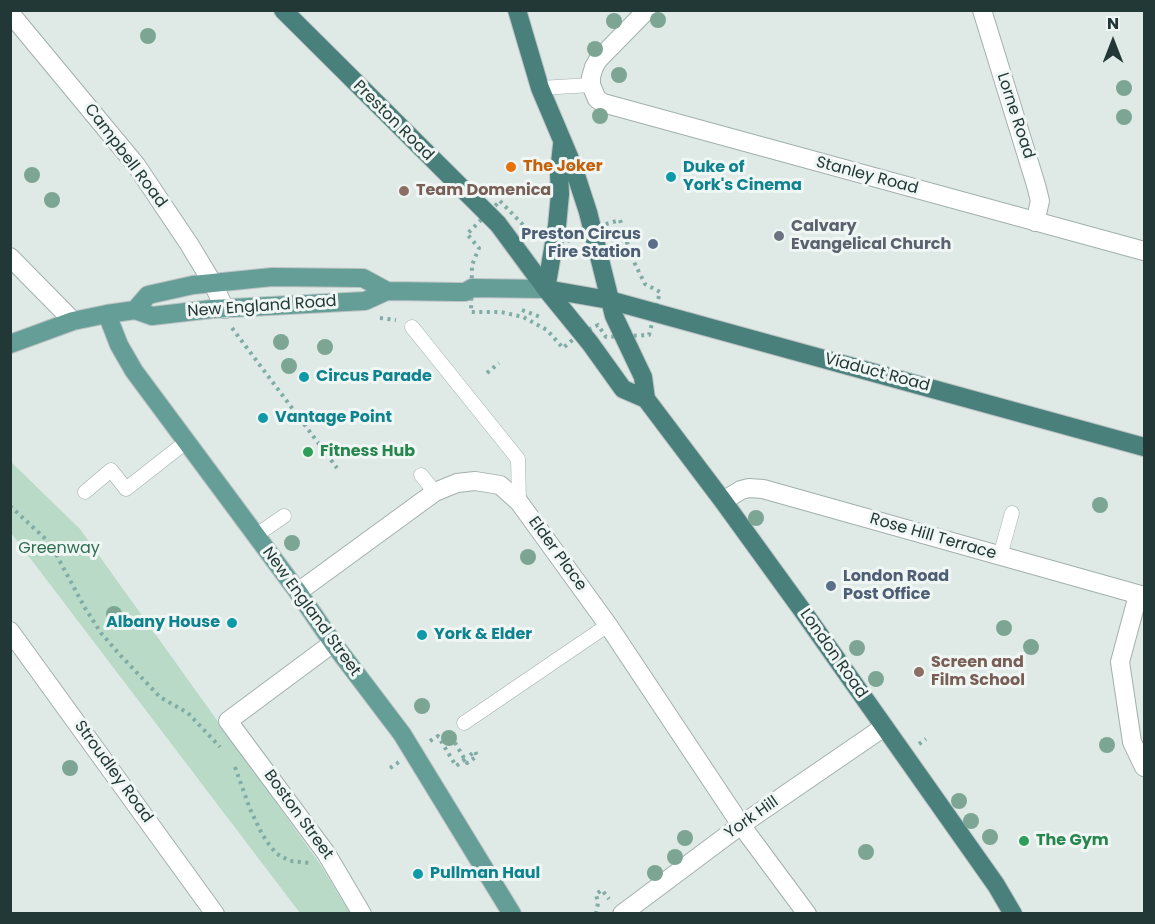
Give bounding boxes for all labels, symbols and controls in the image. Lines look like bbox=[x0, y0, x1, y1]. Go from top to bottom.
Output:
north arrow bbox=[1083, 12, 1143, 72]
text: N bbox=[1107, 12, 1119, 35]
street label: Lorne Road bbox=[992, 71, 1038, 161]
street label: Preston Road bbox=[349, 77, 437, 165]
street label: Campbell Road bbox=[80, 100, 170, 212]
street label: Stanley Road bbox=[814, 153, 920, 199]
place label: The Joker bbox=[523, 157, 603, 177]
place label: Duke of York's Cinema bbox=[683, 158, 802, 196]
marker: The Joker bbox=[504, 160, 518, 174]
marker: Duke of York's Cinema bbox=[664, 170, 678, 184]
place label: Team Domenica bbox=[416, 181, 551, 201]
marker: Team Domenica bbox=[397, 184, 411, 198]
place label: Calvary Evangelical Church bbox=[791, 217, 951, 255]
place label: Preston Circus Fire Station bbox=[521, 225, 641, 263]
marker: Calvary Evangelical Church bbox=[772, 229, 786, 243]
marker: Preston Circus Fire Station bbox=[646, 237, 660, 251]
street label: New England Road bbox=[187, 292, 337, 322]
street label: Viaduct Road bbox=[822, 350, 932, 396]
place label: Circus Parade bbox=[316, 367, 432, 387]
marker: Circus Parade bbox=[297, 370, 311, 384]
place label: Vantage Point bbox=[275, 408, 392, 428]
marker: Vantage Point bbox=[256, 411, 270, 425]
place label: Fitness Hub bbox=[320, 442, 415, 462]
marker: Fitness Hub bbox=[301, 445, 315, 459]
street label: Rose Hill Terrace bbox=[868, 510, 998, 564]
street label: Elder Place bbox=[524, 513, 590, 595]
park label: Greenway bbox=[18, 539, 100, 559]
street label: New England Street bbox=[258, 544, 364, 680]
place label: London Road Post Office bbox=[843, 567, 949, 605]
marker: London Road Post Office bbox=[824, 579, 838, 593]
street label: London Road bbox=[795, 606, 871, 702]
place label: Albany House bbox=[106, 613, 220, 633]
marker: Albany House bbox=[225, 616, 239, 630]
place label: York & Elder bbox=[434, 625, 532, 645]
marker: York & Elder bbox=[415, 628, 429, 642]
place label: Screen and Film School bbox=[931, 653, 1025, 691]
marker: Screen and Film School bbox=[912, 665, 926, 679]
street label: Stroudley Road bbox=[70, 717, 156, 827]
street label: Boston Street bbox=[259, 767, 337, 863]
street label: York Hill bbox=[722, 793, 782, 843]
place label: The Gym bbox=[1036, 831, 1109, 851]
marker: The Gym bbox=[1017, 834, 1031, 848]
place label: Pullman Haul bbox=[430, 864, 540, 884]
marker: Pullman Haul bbox=[411, 867, 425, 881]

